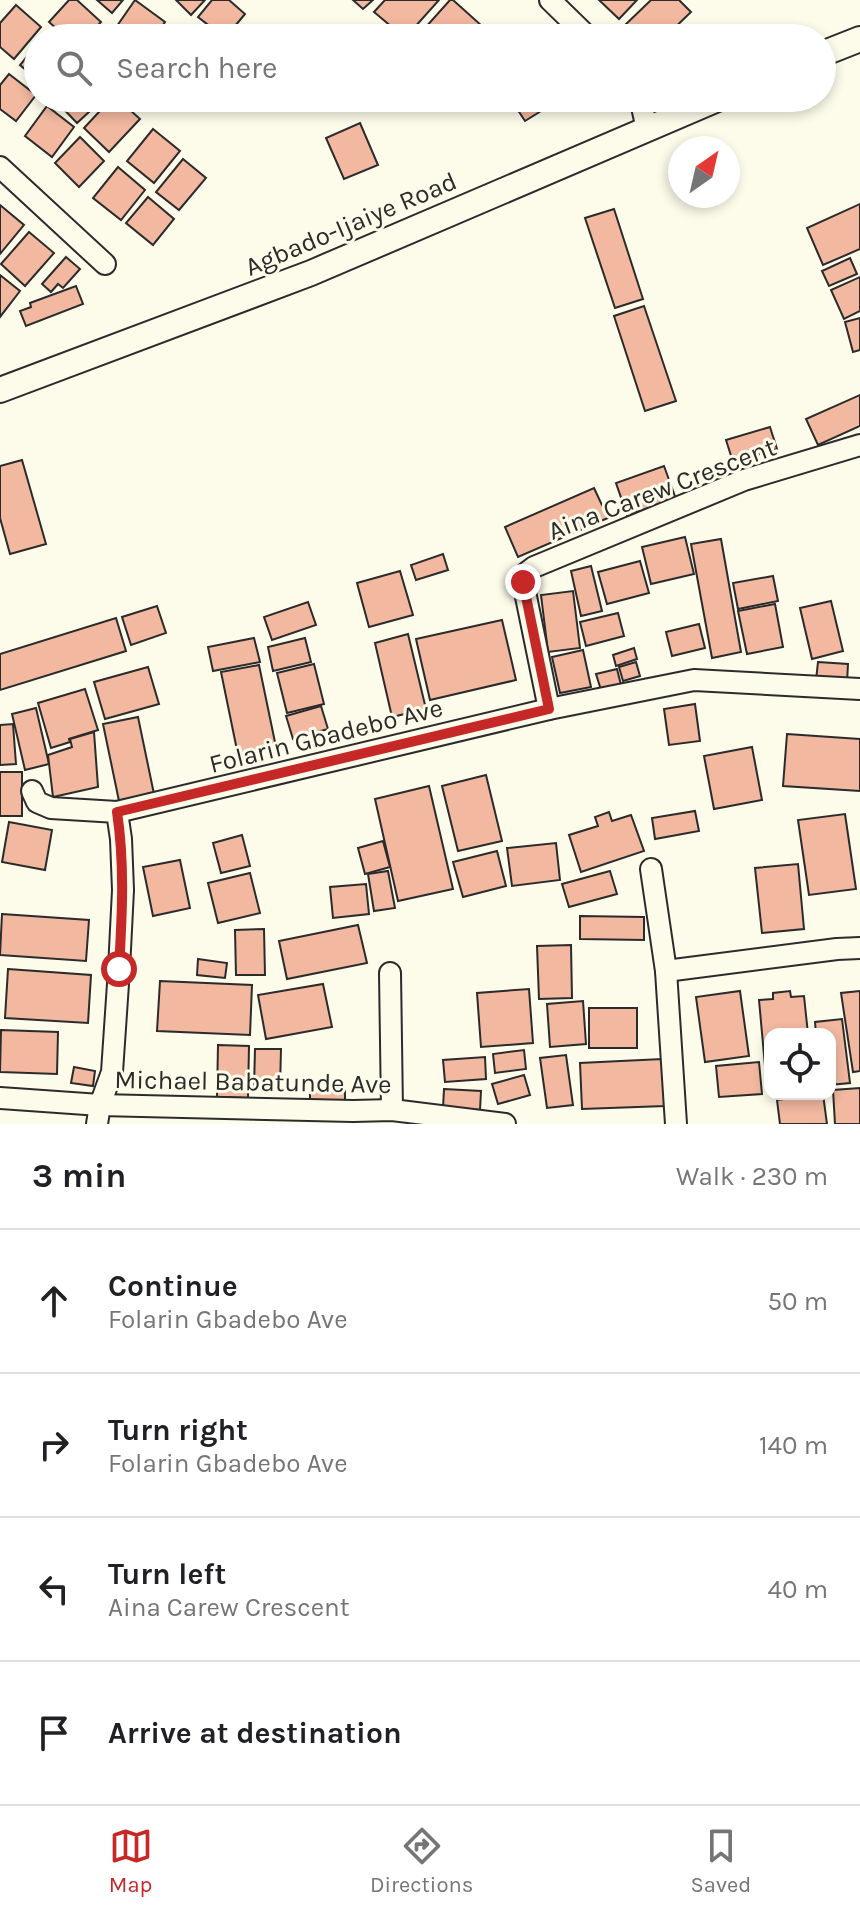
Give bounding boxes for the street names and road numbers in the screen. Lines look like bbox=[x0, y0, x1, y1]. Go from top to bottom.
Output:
street label: Agbado-Ijaiye Road bbox=[240, 165, 462, 283]
street label: Aina Carew Crescent bbox=[544, 431, 780, 547]
street label: Folarin Gbadebo Ave bbox=[206, 692, 446, 780]
street label: Michael Babatunde Ave bbox=[114, 1064, 392, 1100]

